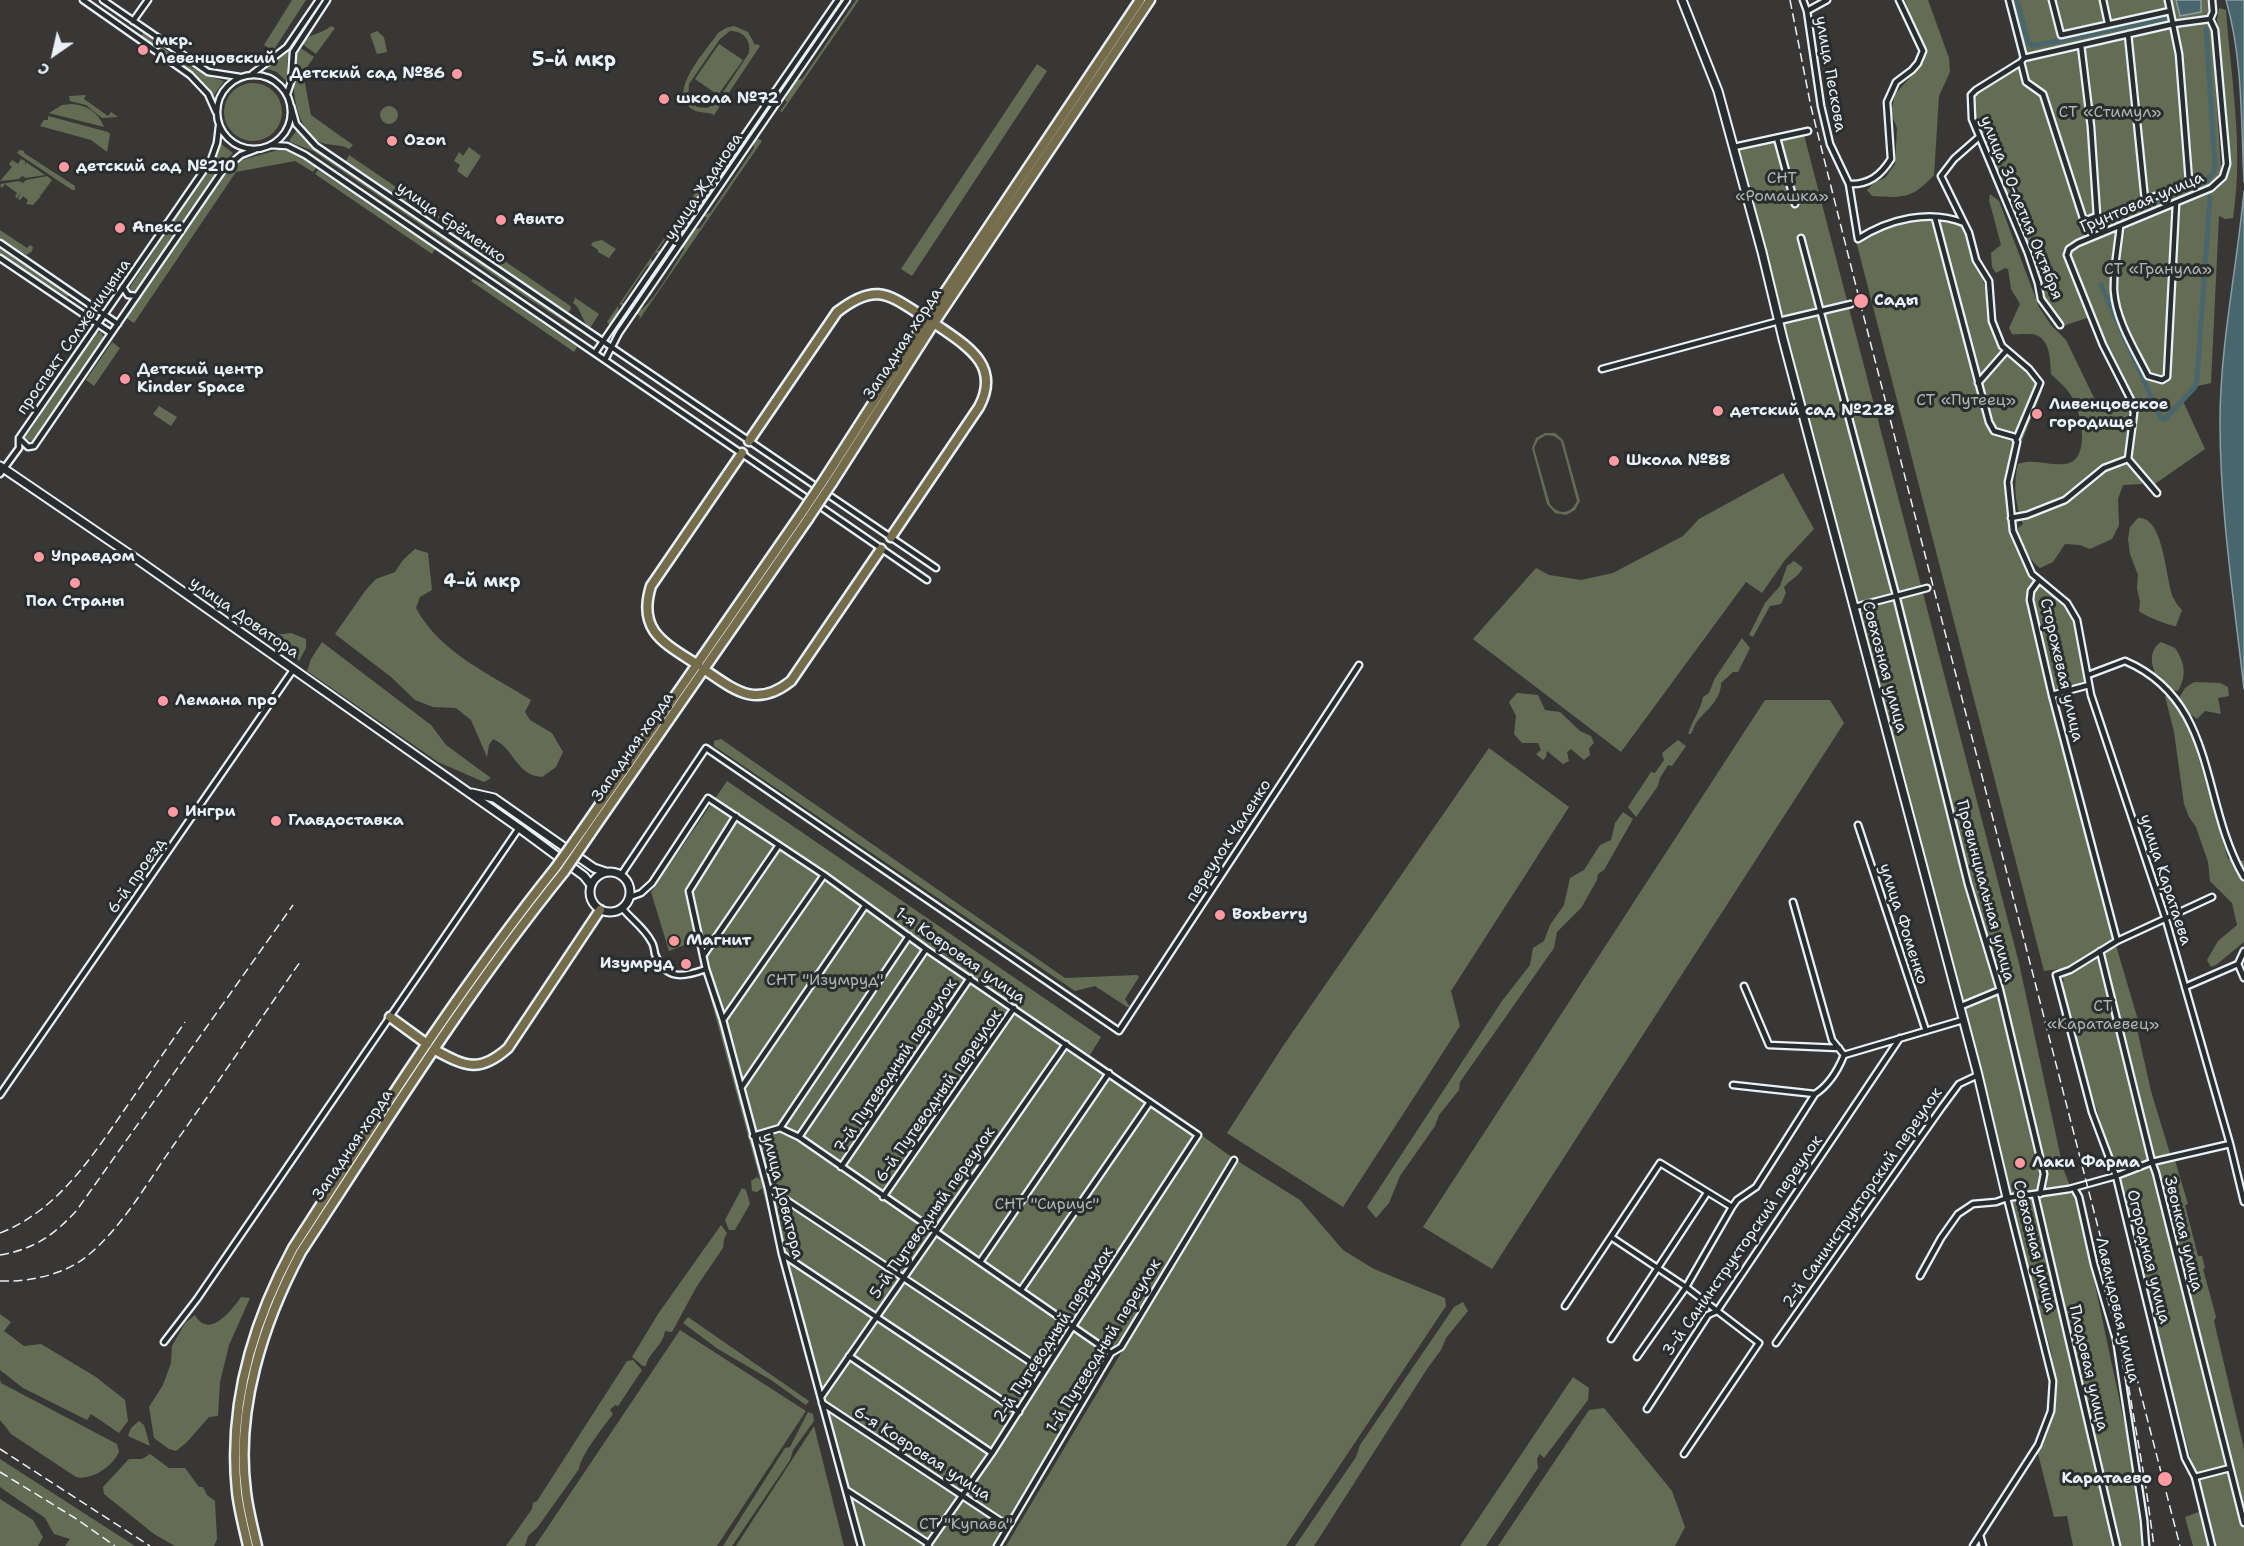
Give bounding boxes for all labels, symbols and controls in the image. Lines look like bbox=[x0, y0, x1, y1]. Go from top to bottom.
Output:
street label: улица Пескова bbox=[1810, 15, 1850, 133]
north arrow bbox=[24, 24, 84, 84]
place label: мкр. Левенцовский bbox=[155, 31, 275, 69]
marker: мкр. Левенцовский bbox=[136, 43, 150, 57]
district label: 5-й мкр bbox=[532, 49, 616, 73]
text: С bbox=[34, 58, 54, 81]
place label: Детский сад №86 bbox=[289, 64, 445, 84]
marker: Детский сад №86 bbox=[450, 67, 464, 81]
place label: школа №72 bbox=[676, 89, 779, 109]
marker: школа №72 bbox=[657, 92, 671, 106]
park label: СТ «Стимул» bbox=[2059, 103, 2161, 123]
street label: улица 30-летия Октября bbox=[1975, 113, 2067, 303]
street label: улица Жданова bbox=[661, 130, 747, 244]
place label: Ozon bbox=[404, 131, 446, 151]
marker: Ozon bbox=[385, 134, 399, 148]
place label: детский сад №210 bbox=[76, 157, 236, 177]
marker: детский сад №210 bbox=[57, 160, 71, 174]
street label: Грунтовая улица bbox=[2077, 168, 2207, 238]
park label: СНТ «Ромашка» bbox=[1735, 169, 1829, 207]
street label: улица Ерёменко bbox=[392, 178, 510, 268]
place label: Авито bbox=[513, 210, 564, 230]
marker: Авито bbox=[494, 213, 508, 227]
place label: Апекс bbox=[132, 218, 182, 238]
marker: Апекс bbox=[113, 221, 127, 235]
street label: проспект Солженицына bbox=[13, 255, 135, 419]
park label: СТ «Гранула» bbox=[2104, 260, 2212, 280]
street label: Западная хорда bbox=[860, 285, 946, 403]
place label: Сады bbox=[1874, 291, 1918, 311]
marker: Сады bbox=[1852, 292, 1870, 310]
place label: Детский центр Kinder Space bbox=[137, 360, 263, 398]
marker: Детский центр Kinder Space bbox=[118, 372, 132, 386]
park label: СТ «Путеец» bbox=[1916, 391, 2016, 411]
place label: Ливенцовское городище bbox=[2049, 395, 2168, 433]
place label: детский сад №228 bbox=[1730, 401, 1895, 421]
marker: детский сад №228 bbox=[1711, 404, 1725, 418]
marker: Ливенцовское городище bbox=[2030, 407, 2044, 421]
place label: Школа №88 bbox=[1626, 451, 1730, 471]
marker: Школа №88 bbox=[1607, 454, 1621, 468]
place label: Управдом bbox=[51, 547, 135, 567]
marker: Управдом bbox=[32, 550, 46, 564]
district label: 4-й мкр bbox=[444, 571, 520, 593]
street label: улица Доватора bbox=[186, 573, 302, 663]
marker: Пол Страны bbox=[68, 576, 82, 590]
place label: Пол Страны bbox=[26, 592, 124, 612]
street label: Сторожевая улица bbox=[2035, 596, 2087, 744]
street label: Совхозная улица bbox=[1857, 599, 1911, 735]
street label: Западная хорда bbox=[588, 689, 678, 805]
place label: Лемана про bbox=[175, 691, 277, 711]
marker: Лемана про bbox=[156, 694, 170, 708]
street label: переулок Чаленко bbox=[1182, 776, 1276, 906]
street label: Провинциальная улица bbox=[1952, 798, 2018, 984]
place label: Ингри bbox=[185, 802, 236, 822]
marker: Ингри bbox=[166, 805, 180, 819]
place label: Главдоставка bbox=[288, 811, 404, 831]
street label: улица Каратаева bbox=[2135, 812, 2195, 948]
marker: Главдоставка bbox=[269, 814, 283, 828]
street label: 6-й проезд bbox=[104, 834, 170, 918]
street label: улица Фоменко bbox=[1874, 861, 1932, 987]
street label: 1-я Ковровая улица bbox=[891, 904, 1029, 1008]
place label: Boxberry bbox=[1232, 905, 1308, 925]
marker: Boxberry bbox=[1213, 908, 1227, 922]
place label: Магнит bbox=[686, 931, 751, 951]
marker: Магнит bbox=[667, 934, 681, 948]
place label: Изумруд bbox=[600, 954, 674, 974]
marker: Изумруд bbox=[679, 957, 693, 971]
park label: СНТ "Изумруд" bbox=[766, 971, 884, 991]
street label: 7-й Путеводный переулок bbox=[830, 975, 962, 1157]
park label: СТ «Каратаевец» bbox=[2047, 997, 2159, 1035]
street label: 6-й Путеводный переулок bbox=[872, 1006, 1006, 1186]
street label: 2-й Санинструкторский переулок bbox=[1779, 1084, 1947, 1312]
street label: Западная хорда bbox=[309, 1086, 397, 1204]
street label: 5-й Путеводный переулок bbox=[866, 1124, 1000, 1302]
street label: улица Доватора bbox=[757, 1131, 807, 1261]
street label: 3-й Санинструкторский переулок bbox=[1659, 1132, 1827, 1360]
place label: Лаки Фарма bbox=[2032, 1153, 2140, 1173]
marker: Лаки Фарма bbox=[2013, 1156, 2027, 1170]
street label: Звонкая улица bbox=[2159, 1174, 2207, 1294]
street label: Совхозная улица bbox=[2008, 1178, 2060, 1314]
street label: Огородная улица bbox=[2122, 1188, 2174, 1326]
park label: СНТ "Сириус" bbox=[995, 1195, 1099, 1215]
street label: Лавандовая улица bbox=[2091, 1235, 2143, 1385]
street label: 2-й Путеводный переулок bbox=[990, 1244, 1118, 1426]
street label: 1-й Путеводный переулок bbox=[1042, 1256, 1166, 1436]
street label: Плодовая улица bbox=[2064, 1303, 2112, 1433]
street label: 6-я Ковровая улица bbox=[850, 1402, 994, 1506]
place label: Каратаево bbox=[2061, 1469, 2152, 1489]
marker: Каратаево bbox=[2156, 1470, 2174, 1488]
park label: СТ "Купава" bbox=[919, 1515, 1013, 1535]

